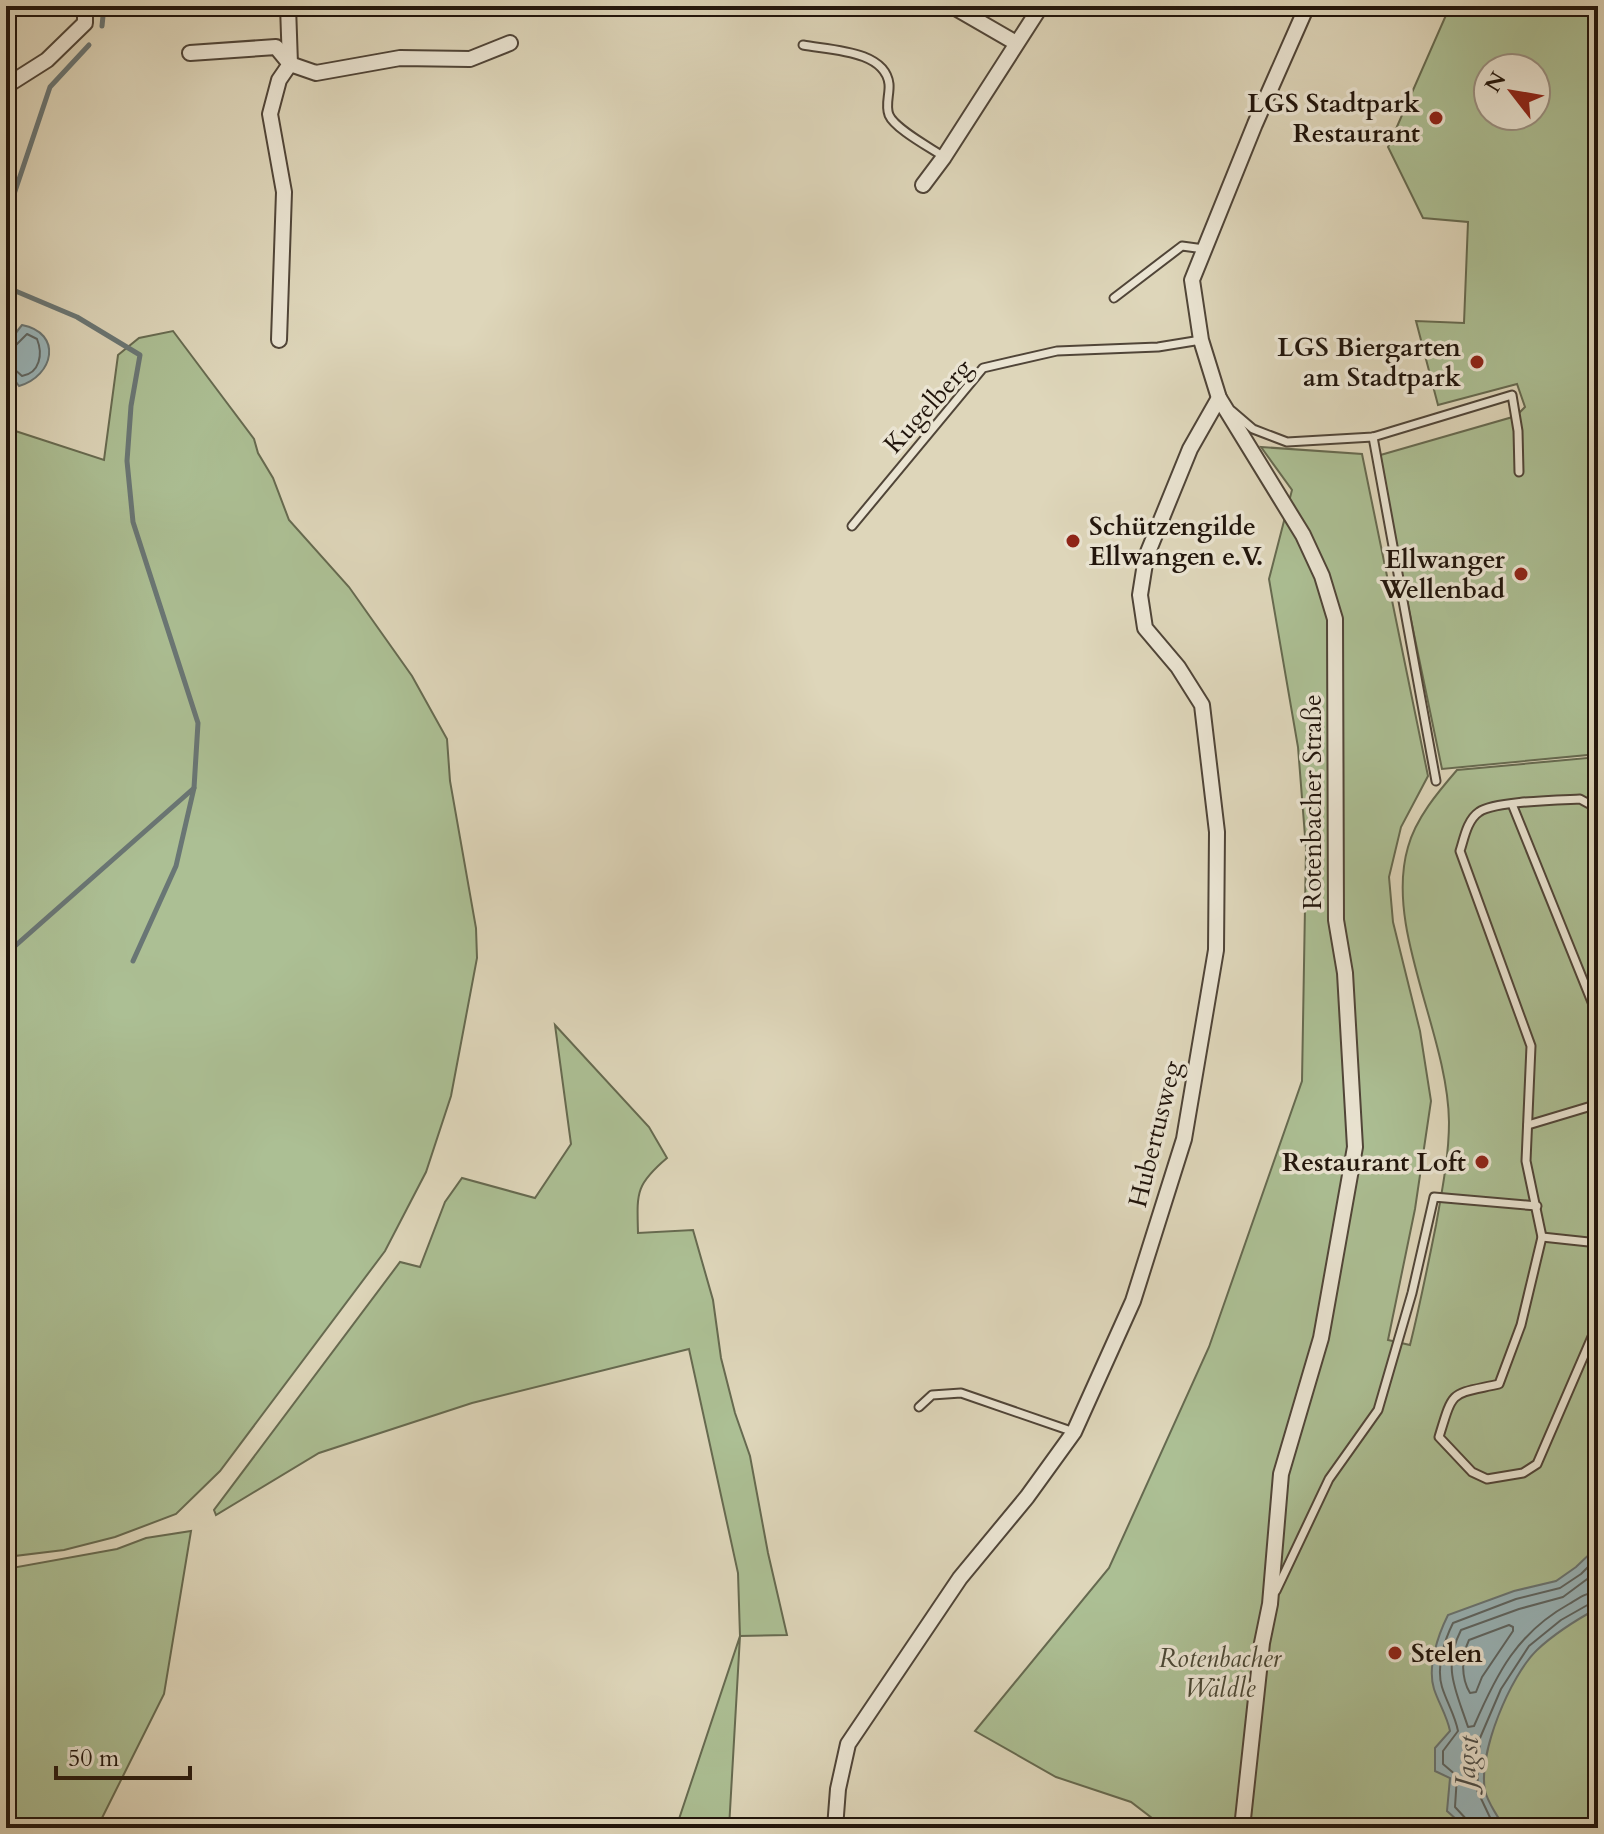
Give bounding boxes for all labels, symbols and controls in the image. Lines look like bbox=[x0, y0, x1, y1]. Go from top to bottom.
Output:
north arrow bbox=[1472, 52, 1552, 132]
text: N bbox=[1478, 66, 1513, 98]
place label: LGS Stadtpark Restaurant bbox=[1247, 86, 1421, 151]
marker: LGS Stadtpark Restaurant bbox=[1427, 109, 1445, 127]
place label: LGS Biergarten am Stadtpark bbox=[1277, 330, 1462, 395]
street label: Kugelberg bbox=[876, 351, 980, 461]
marker: LGS Biergarten am Stadtpark bbox=[1468, 353, 1486, 371]
place label: Schützengilde Ellwangen e.V. bbox=[1089, 509, 1263, 574]
marker: Schützengilde Ellwangen e.V. bbox=[1064, 532, 1082, 550]
place label: Ellwanger Wellenbad bbox=[1379, 542, 1506, 607]
marker: Ellwanger Wellenbad bbox=[1512, 565, 1530, 583]
street label: Rotenbacher Straße bbox=[1295, 694, 1330, 910]
street label: Hubertusweg bbox=[1120, 1057, 1190, 1211]
place label: Restaurant Loft bbox=[1282, 1145, 1466, 1180]
marker: Restaurant Loft bbox=[1473, 1153, 1491, 1171]
place label: Stelen bbox=[1411, 1636, 1483, 1671]
park label: Rotenbacher Wäldle bbox=[1159, 1641, 1283, 1706]
marker: Stelen bbox=[1386, 1644, 1404, 1662]
scale bar bbox=[56, 1730, 190, 1780]
water label: Jagst bbox=[1445, 1733, 1488, 1795]
text: 50 m bbox=[68, 1742, 120, 1775]

